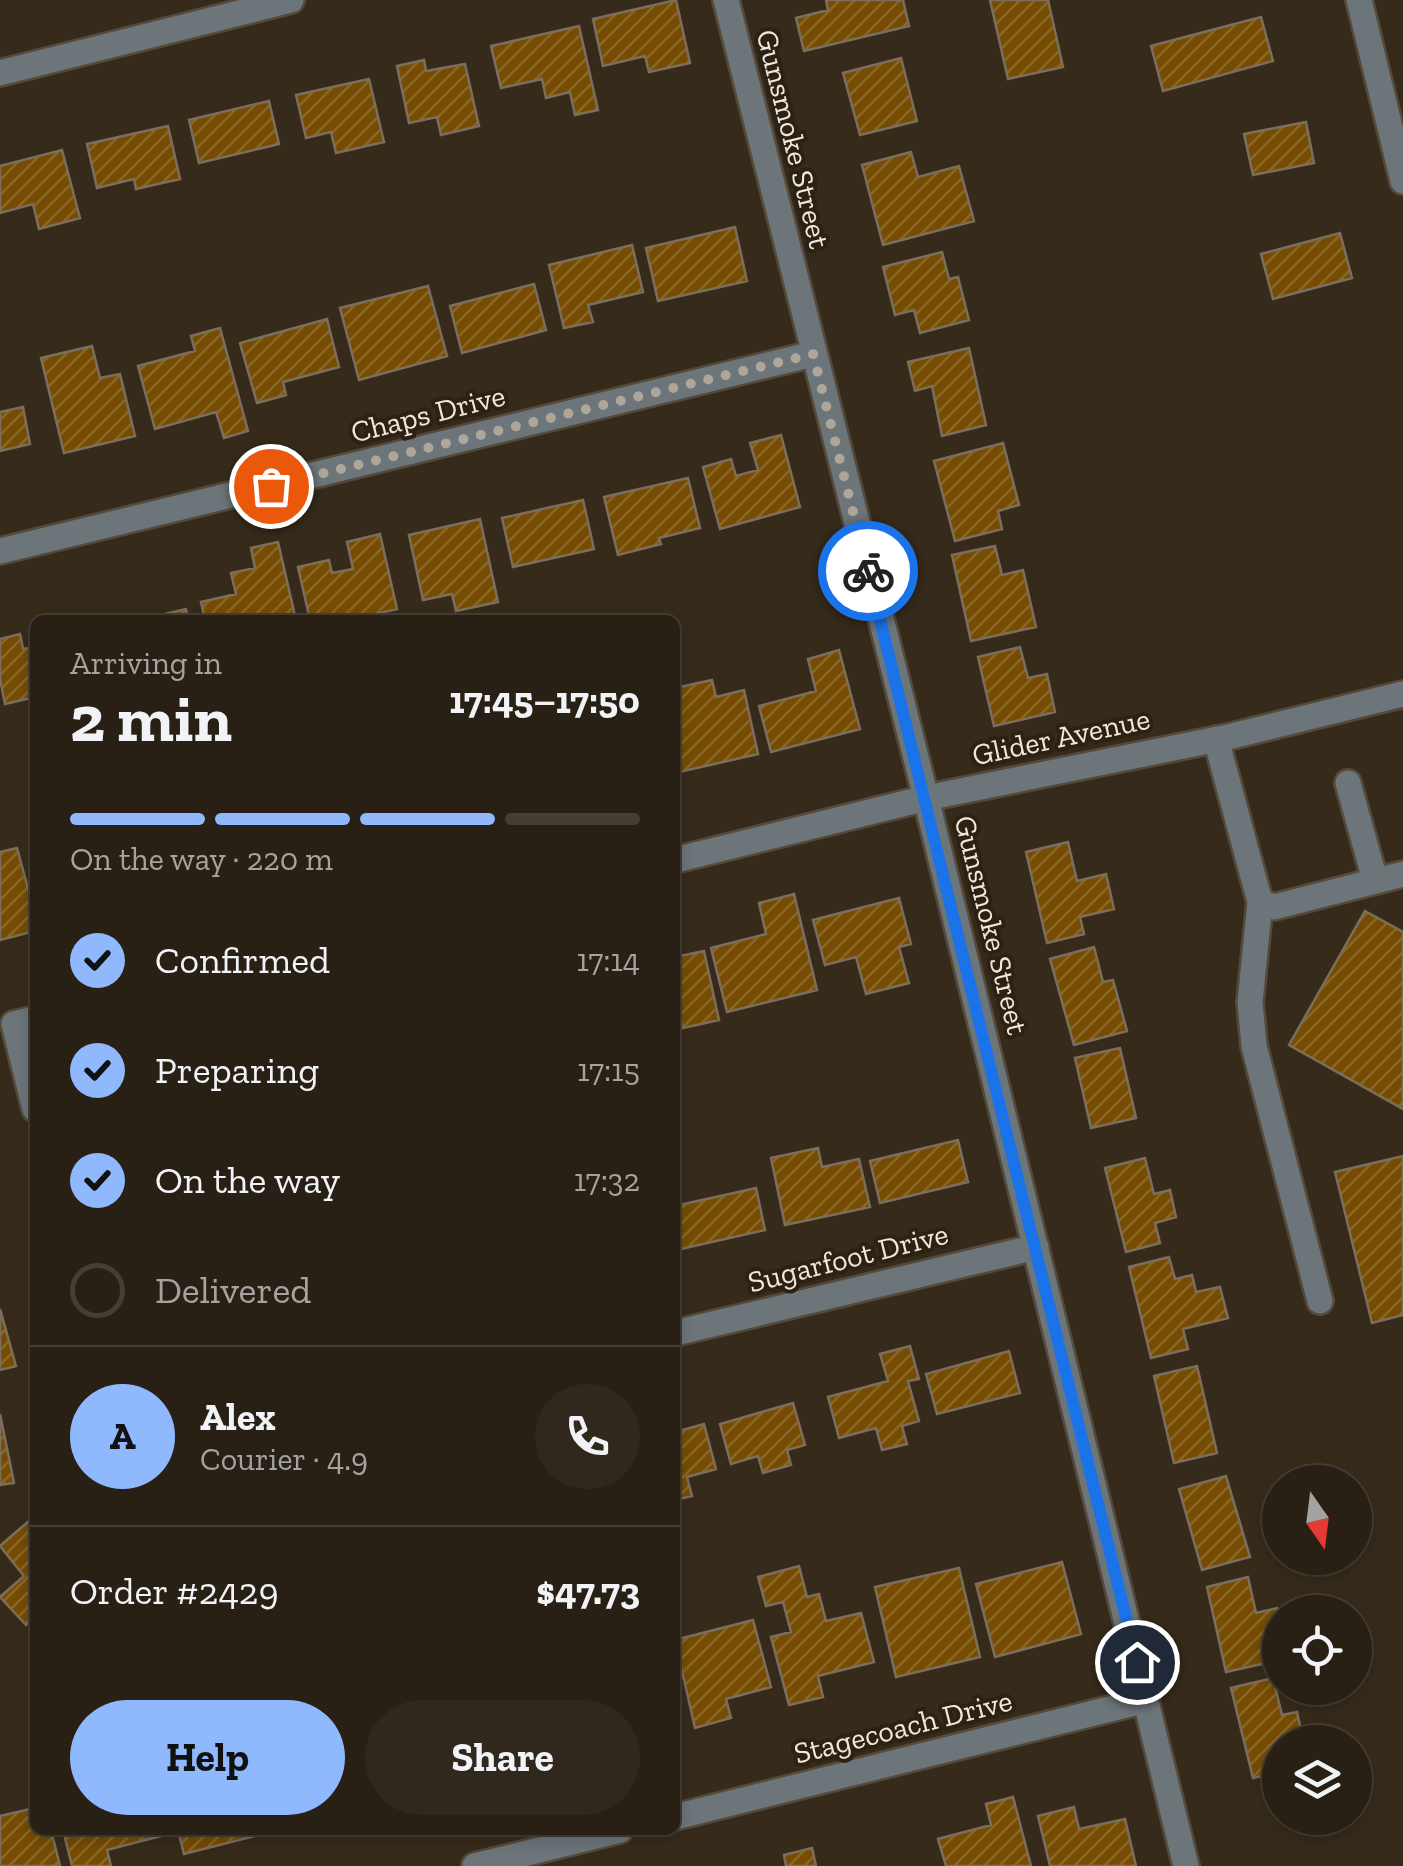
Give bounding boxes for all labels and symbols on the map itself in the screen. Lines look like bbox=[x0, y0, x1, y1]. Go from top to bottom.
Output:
street label: Gunsmoke Street bbox=[748, 26, 838, 252]
street label: Chaps Drive bbox=[347, 377, 509, 451]
pin bbox=[229, 444, 314, 529]
courier bbox=[818, 521, 918, 621]
street label: Glider Avenue bbox=[969, 701, 1153, 773]
street label: Gunsmoke Street bbox=[946, 812, 1036, 1038]
street label: Sugarfoot Drive bbox=[744, 1216, 952, 1300]
north arrow bbox=[1262, 1465, 1372, 1575]
pin bbox=[1095, 1620, 1180, 1705]
street label: Stagecoach Drive bbox=[790, 1682, 1016, 1772]

